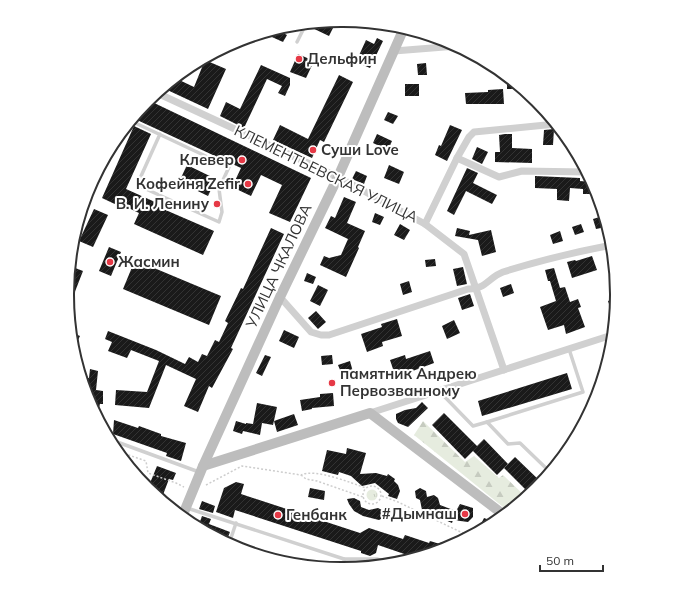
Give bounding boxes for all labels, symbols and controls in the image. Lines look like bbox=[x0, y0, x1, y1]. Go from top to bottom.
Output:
place label: Дельфин bbox=[307, 49, 377, 68]
marker: Дельфин bbox=[294, 54, 304, 64]
street label: КЛЕМЕНТЬЕВСКАЯ УЛИЦА bbox=[231, 121, 421, 226]
place label: Суши Love bbox=[321, 140, 399, 159]
marker: Суши Love bbox=[308, 145, 318, 155]
place label: Клевер bbox=[179, 150, 234, 169]
marker: Клевер bbox=[237, 155, 247, 165]
place label: Кофейня Zefir bbox=[136, 174, 240, 193]
marker: Кофейня Zefir bbox=[243, 179, 253, 189]
place label: В. И. Ленину bbox=[116, 194, 210, 213]
marker: В. И. Ленину bbox=[212, 199, 222, 209]
street label: УЛИЦА ЧКАЛОВА bbox=[241, 201, 316, 332]
place label: Жасмин bbox=[118, 252, 180, 271]
marker: Жасмин bbox=[105, 257, 115, 267]
place label: памятник Андрею Первозванному bbox=[340, 364, 477, 400]
marker: памятник Андрею Первозванному bbox=[327, 378, 337, 388]
place label: #Дымнаш bbox=[382, 504, 457, 523]
place label: Генбанк bbox=[286, 505, 347, 524]
marker: #Дымнаш bbox=[460, 509, 470, 519]
marker: Генбанк bbox=[273, 510, 283, 520]
scale bar bbox=[540, 547, 603, 573]
text: 50 m bbox=[546, 553, 574, 568]

